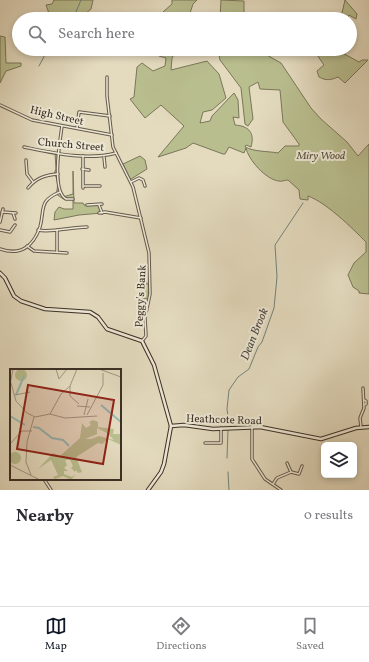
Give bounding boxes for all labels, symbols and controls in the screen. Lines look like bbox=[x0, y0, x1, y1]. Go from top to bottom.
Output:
search box bbox=[12, 12, 357, 56]
icon: search bbox=[26, 23, 48, 45]
text: Search here bbox=[58, 24, 135, 45]
street label: High Street bbox=[28, 103, 85, 130]
street label: Church Street bbox=[37, 135, 105, 156]
park label: Miry Wood bbox=[296, 149, 346, 164]
street label: Peggy's Bank bbox=[132, 264, 151, 328]
water label: Dean Brook bbox=[237, 305, 273, 363]
inset map bbox=[10, 369, 121, 480]
street label: Heathcote Road bbox=[186, 412, 262, 429]
map controls bbox=[321, 442, 357, 478]
button: layers bbox=[321, 442, 357, 478]
text: Nearby bbox=[16, 505, 74, 528]
text: 0 results bbox=[304, 507, 353, 525]
tab: Map bbox=[45, 615, 67, 654]
tab: Directions bbox=[156, 615, 207, 654]
tab: Saved bbox=[296, 615, 324, 654]

